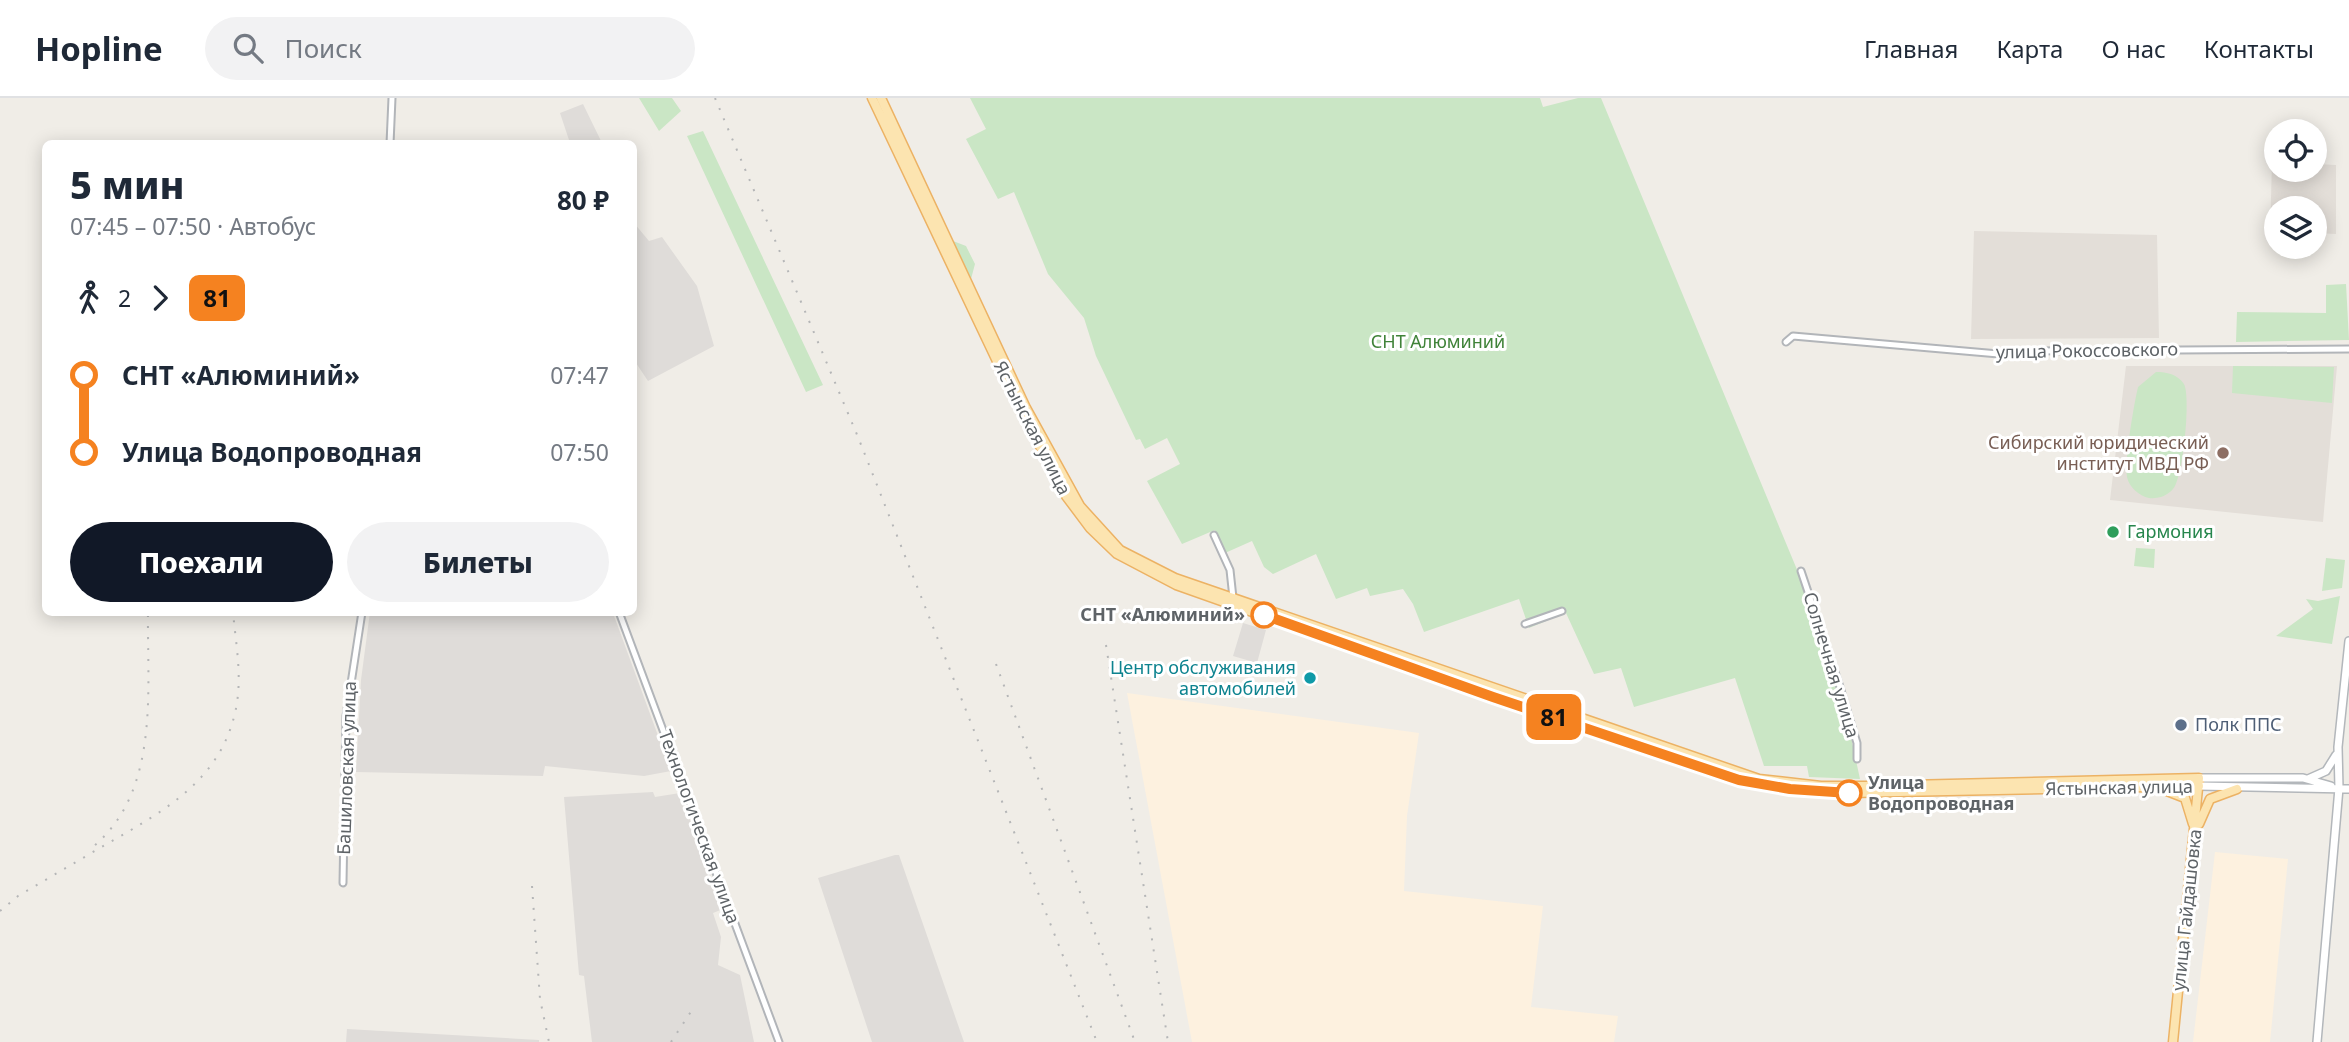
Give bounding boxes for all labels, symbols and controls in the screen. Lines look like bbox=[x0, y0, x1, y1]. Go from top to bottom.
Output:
search box bbox=[205, 17, 695, 80]
text: Hopline bbox=[35, 26, 163, 71]
icon: search bbox=[229, 29, 267, 67]
text: Поиск bbox=[285, 30, 362, 66]
text: Главная bbox=[1864, 32, 1958, 65]
text: Карта bbox=[1996, 32, 2063, 65]
text: О нас bbox=[2101, 32, 2166, 65]
text: Контакты bbox=[2204, 32, 2314, 65]
map controls bbox=[2264, 119, 2327, 259]
button: locate bbox=[2264, 119, 2327, 182]
text: 5 мин bbox=[70, 158, 185, 210]
text: 80 ₽ bbox=[557, 182, 609, 218]
button: layers bbox=[2264, 196, 2327, 259]
text: 07:45 – 07:50 · Автобус bbox=[70, 210, 316, 242]
icon: walk bbox=[70, 279, 108, 317]
icon: forward bbox=[141, 279, 179, 317]
text: 81 bbox=[203, 281, 231, 314]
text: 2 bbox=[118, 282, 131, 314]
park label: СНТ Алюминий bbox=[1371, 329, 1505, 353]
street label: улица Рокоссовского bbox=[1996, 336, 2178, 364]
street label: Ястынская улица bbox=[989, 356, 1077, 499]
text: СНТ «Алюминий» bbox=[122, 357, 360, 393]
text: 07:47 bbox=[550, 359, 609, 391]
place label: Сибирский юридический институт МВД РФ bbox=[1988, 430, 2209, 475]
text: Улица Водопроводная bbox=[122, 434, 422, 470]
text: 07:50 bbox=[550, 436, 609, 468]
marker: Сибирский юридический институт МВД РФ bbox=[2215, 445, 2231, 461]
place label: Гармония bbox=[2127, 519, 2214, 543]
button: Поехали bbox=[70, 522, 333, 602]
button: Билеты bbox=[347, 522, 609, 602]
marker: Гармония bbox=[2105, 524, 2121, 540]
street label: Солнечная улица bbox=[1798, 589, 1866, 741]
place label: СНТ «Алюминий» bbox=[1080, 602, 1245, 626]
marker: СНТ «Алюминий» bbox=[1251, 602, 1277, 628]
place label: Центр обслуживания автомобилей bbox=[1110, 655, 1296, 700]
marker: Центр обслуживания автомобилей bbox=[1302, 670, 1318, 686]
street label: Башиловская улица bbox=[331, 681, 361, 855]
line badge: 81 bbox=[1522, 694, 1586, 740]
text: 81 bbox=[1540, 700, 1568, 733]
place label: Полк ППС bbox=[2195, 712, 2282, 736]
marker: Полк ППС bbox=[2173, 717, 2189, 733]
street label: Технологическая улица bbox=[654, 726, 746, 927]
place label: Улица Водопроводная bbox=[1868, 770, 2014, 815]
street label: Ястынская улица bbox=[2045, 774, 2193, 800]
marker: Улица Водопроводная bbox=[1836, 780, 1862, 806]
street label: улица Гайдашовка bbox=[2166, 828, 2206, 992]

